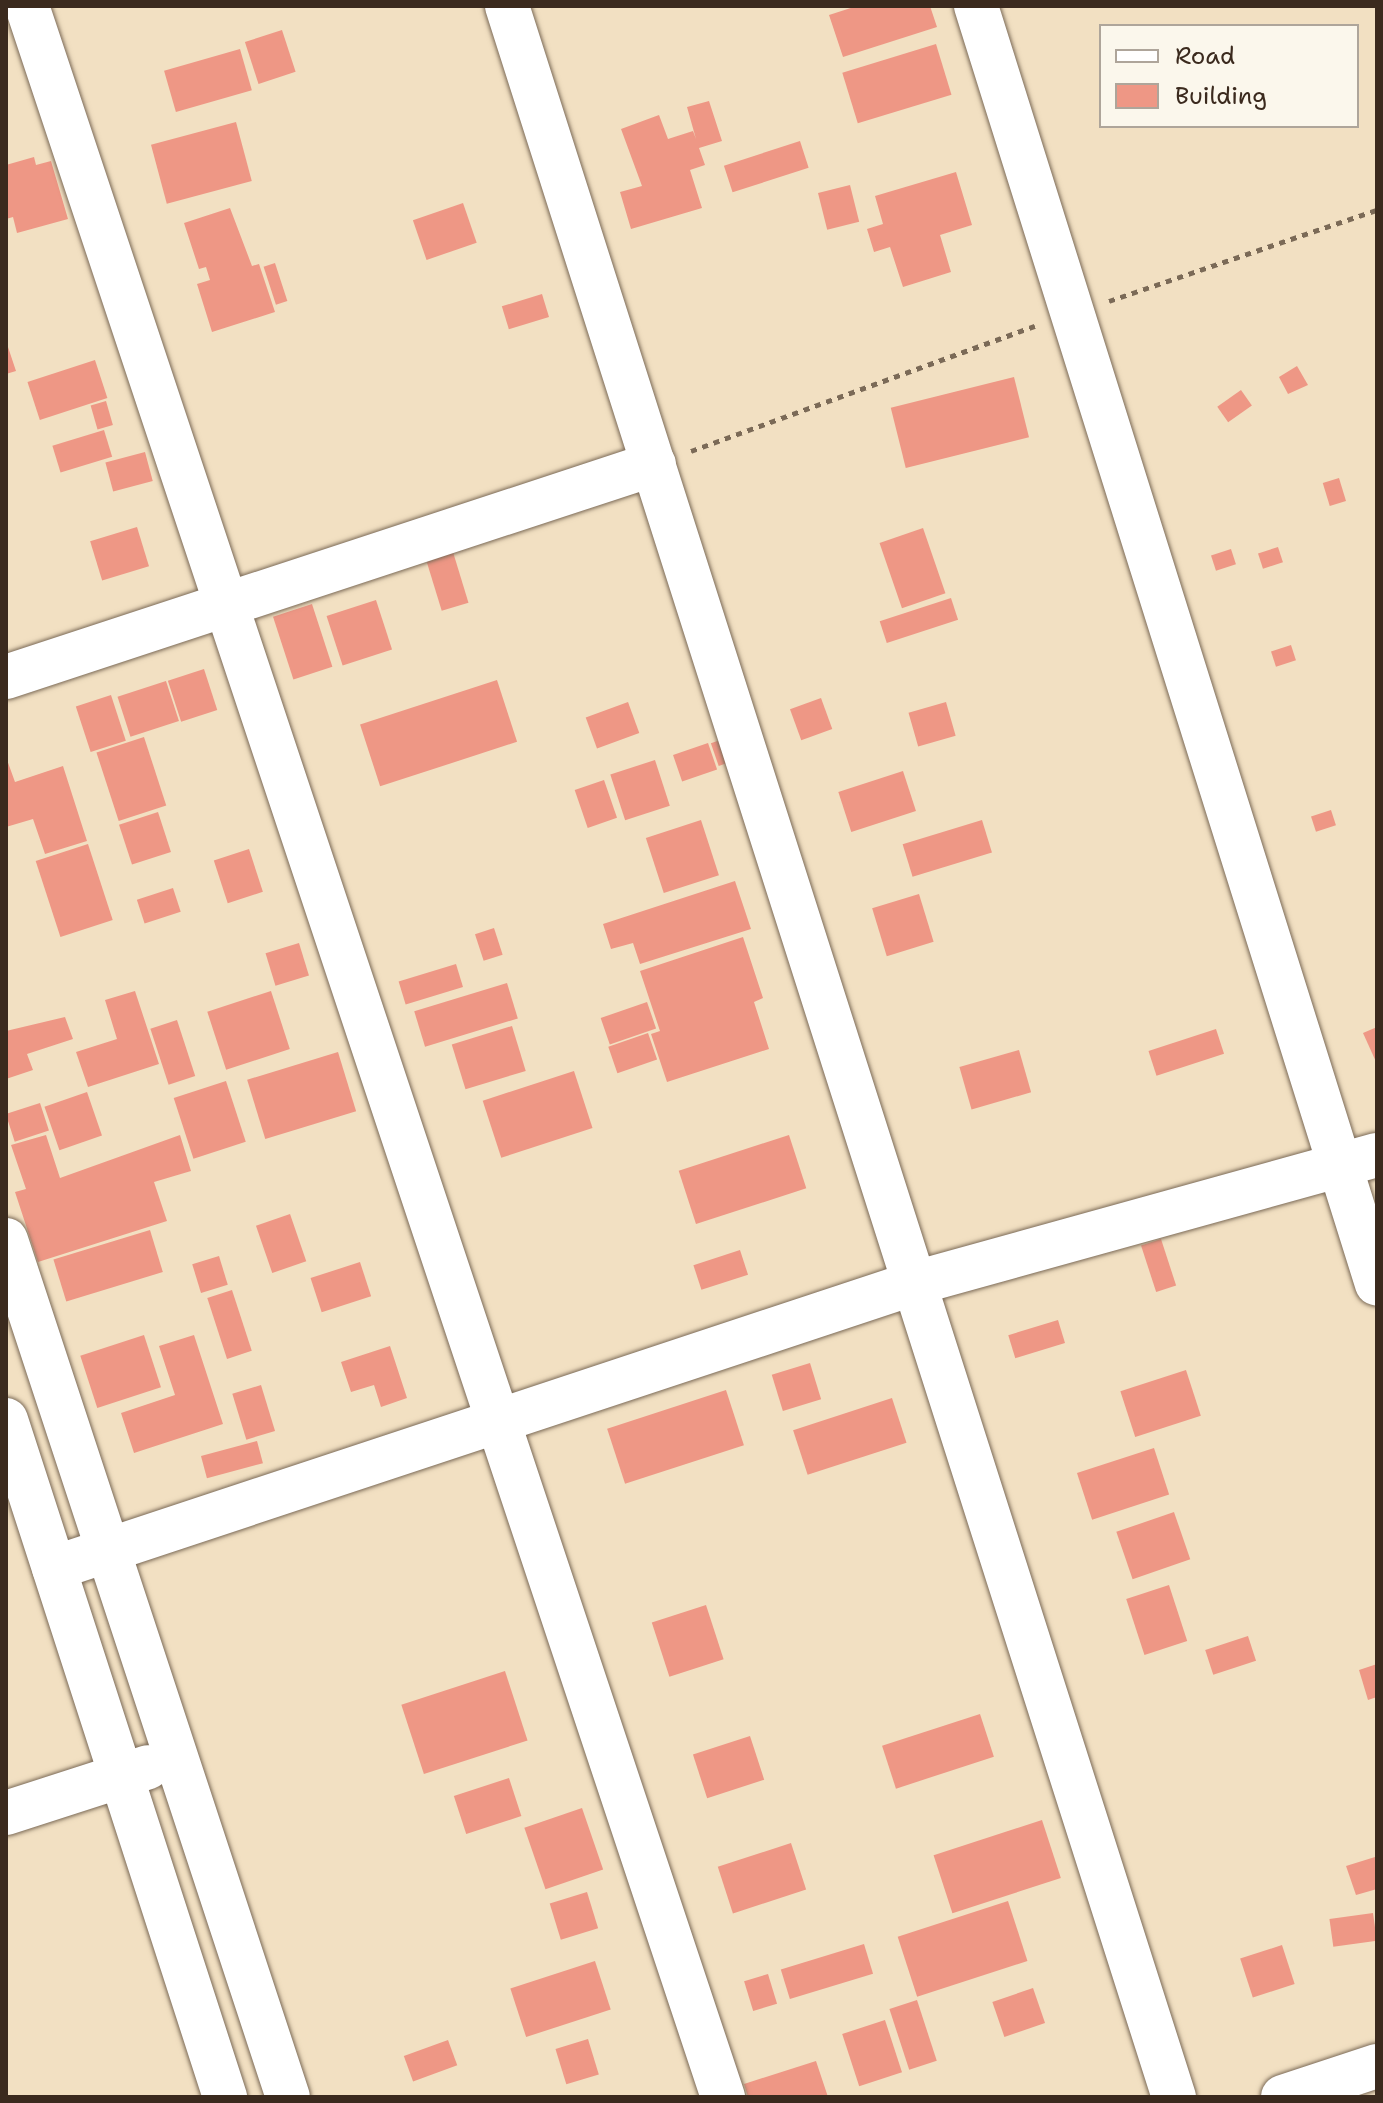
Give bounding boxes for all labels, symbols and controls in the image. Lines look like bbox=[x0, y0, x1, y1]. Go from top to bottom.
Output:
legend bbox=[1099, 24, 1359, 128]
text: Road bbox=[1175, 40, 1235, 72]
text: Building bbox=[1175, 80, 1267, 112]

